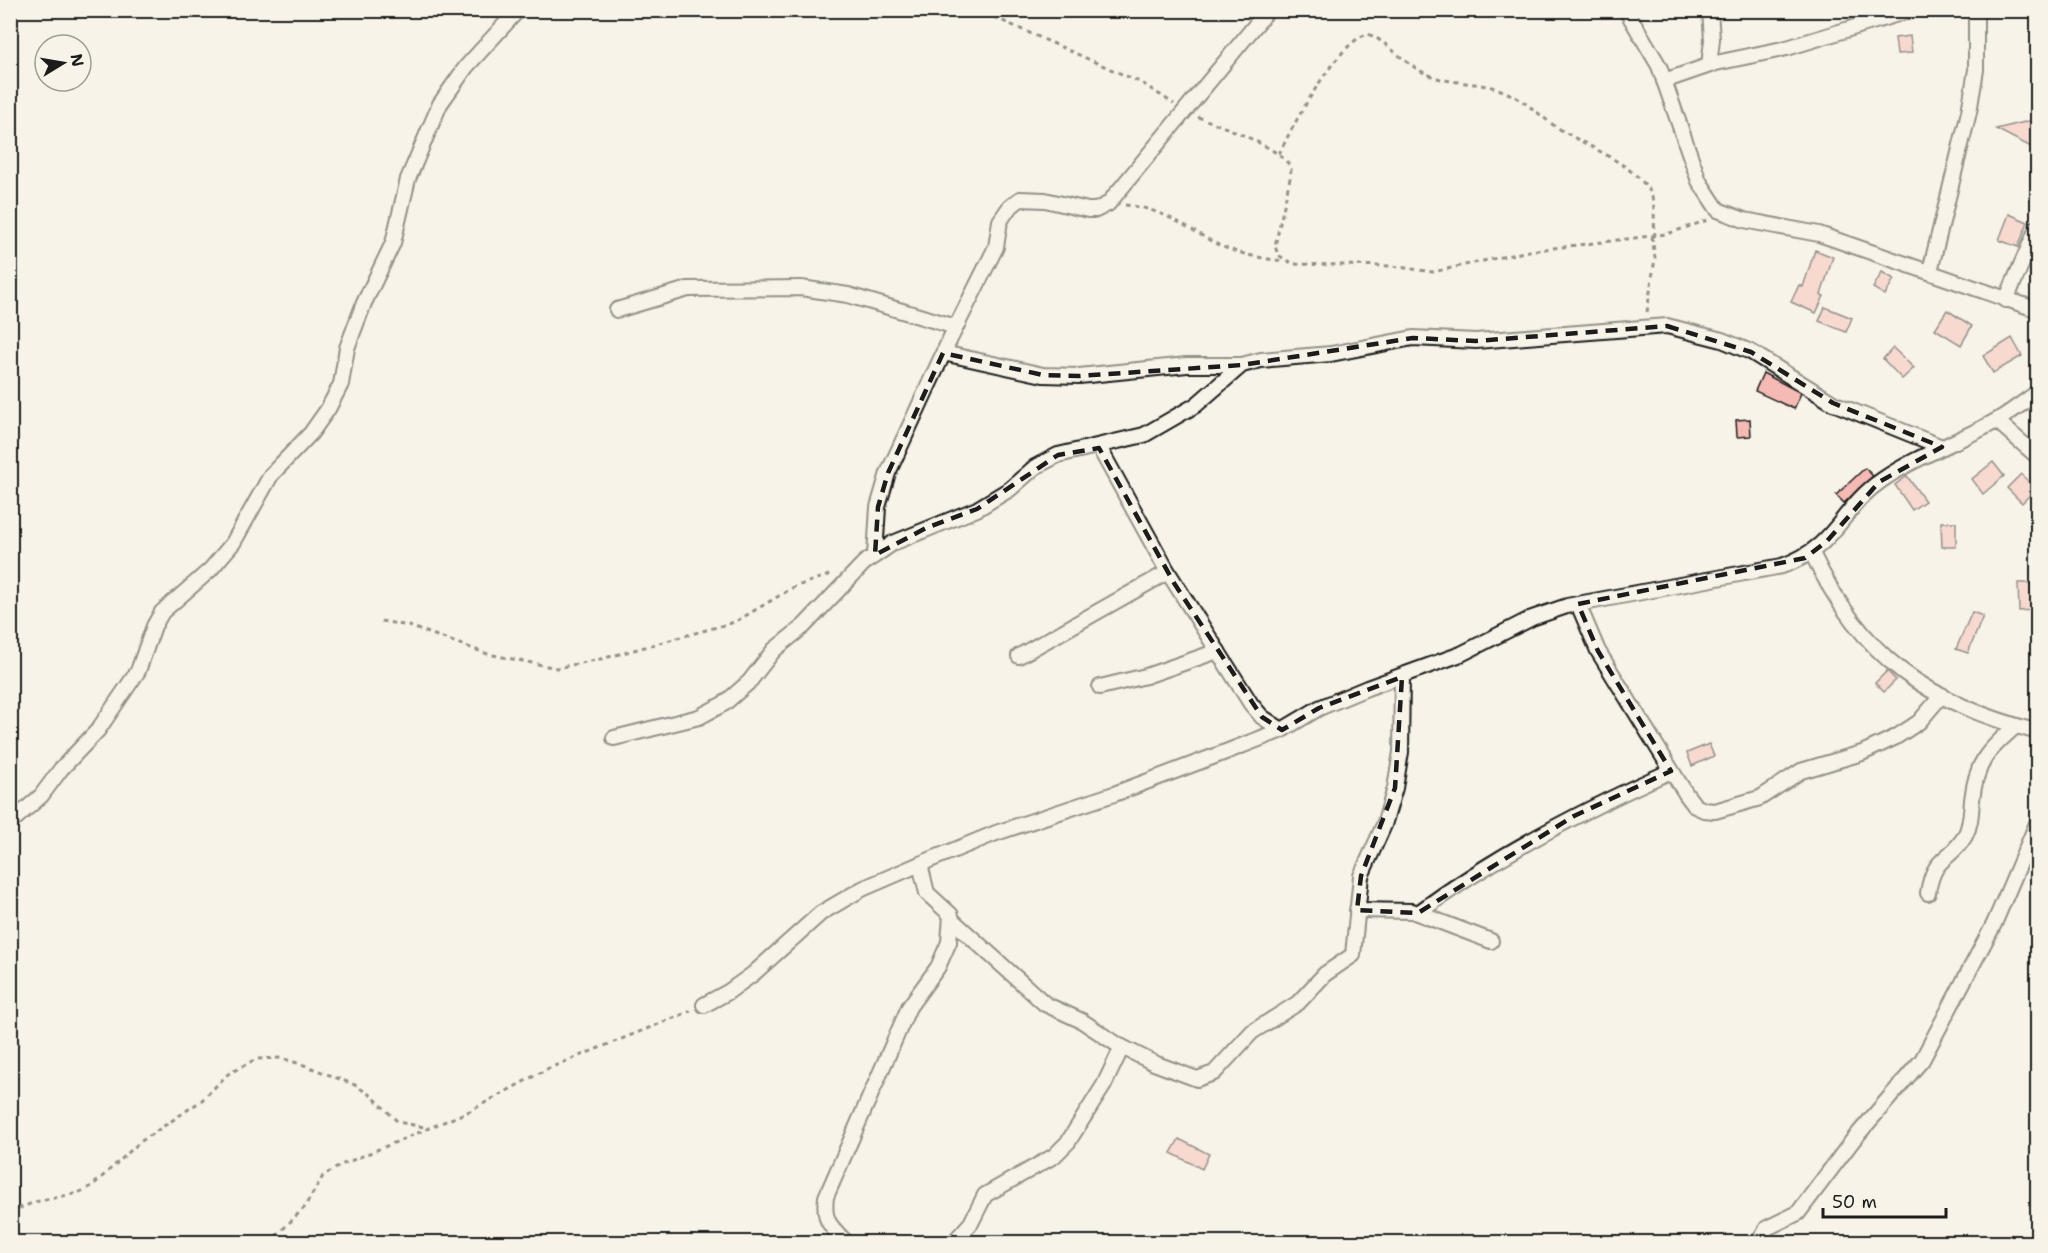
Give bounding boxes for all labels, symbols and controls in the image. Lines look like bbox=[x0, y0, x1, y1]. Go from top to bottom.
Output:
north arrow bbox=[33, 33, 93, 93]
text: N bbox=[66, 52, 89, 68]
scale bar bbox=[1823, 1181, 1946, 1219]
text: 50 m bbox=[1832, 1190, 1877, 1214]

